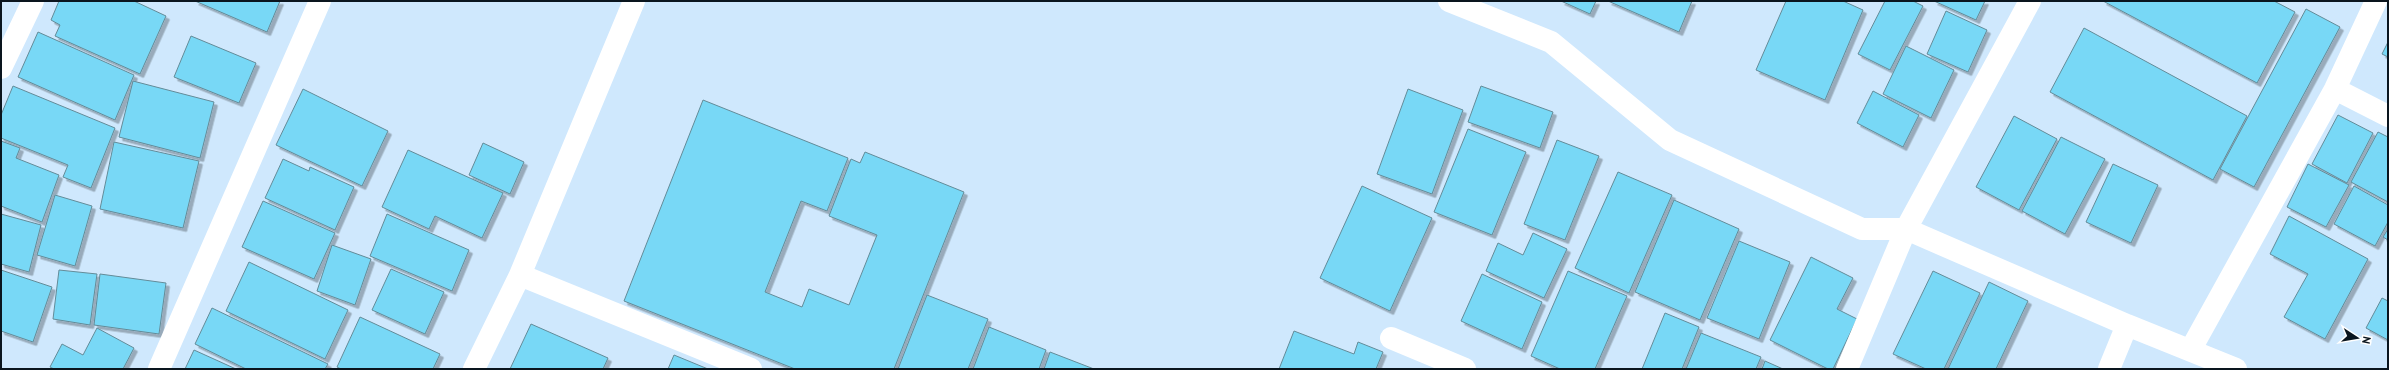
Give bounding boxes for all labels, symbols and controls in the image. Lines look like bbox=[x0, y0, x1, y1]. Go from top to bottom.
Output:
north arrow bbox=[2337, 318, 2377, 358]
text: N bbox=[2359, 335, 2374, 345]

